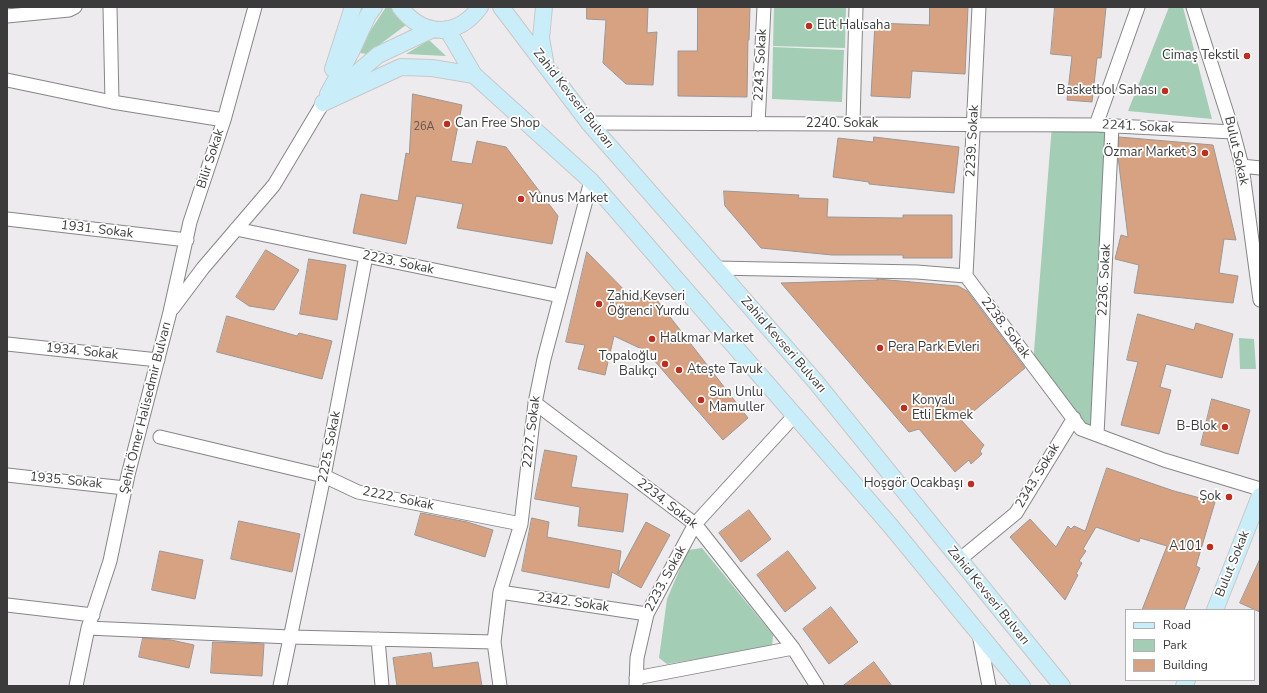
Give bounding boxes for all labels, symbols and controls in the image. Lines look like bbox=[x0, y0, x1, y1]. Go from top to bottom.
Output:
place label: Elit Halısaha bbox=[817, 18, 890, 34]
marker: Elit Halısaha bbox=[804, 21, 814, 31]
street label: 2243. Sokak bbox=[751, 28, 771, 102]
street label: Zahid Kevseri Bulvarı bbox=[529, 46, 617, 152]
place label: Cimaş Tekstil bbox=[1162, 48, 1239, 64]
marker: Cimaş Tekstil bbox=[1242, 51, 1252, 61]
place label: Basketbol Sahası bbox=[1057, 83, 1157, 99]
marker: Basketbol Sahası bbox=[1160, 86, 1170, 96]
street label: 2239. Sokak bbox=[963, 104, 983, 178]
street label: Bulut Sokak bbox=[1221, 115, 1251, 187]
place label: Can Free Shop bbox=[455, 116, 540, 132]
street label: 2240. Sokak bbox=[806, 116, 878, 132]
street label: 2241. Sokak bbox=[1101, 117, 1175, 137]
marker: Can Free Shop bbox=[442, 119, 452, 129]
house number: 26A bbox=[413, 120, 435, 134]
street label: Bilir Sokak bbox=[194, 127, 228, 191]
place label: Özmar Market 3 bbox=[1103, 145, 1197, 161]
marker: Özmar Market 3 bbox=[1200, 148, 1210, 158]
place label: Yunus Market bbox=[529, 191, 608, 207]
marker: Yunus Market bbox=[516, 194, 526, 204]
street label: 1931. Sokak bbox=[60, 218, 134, 242]
street label: 2236. Sokak bbox=[1095, 243, 1115, 317]
street label: 2223. Sokak bbox=[361, 248, 435, 278]
place label: Zahid Kevseri Öğrenci Yurdu bbox=[607, 289, 689, 320]
street label: Zahid Kevseri Bulvarı bbox=[737, 294, 829, 396]
street label: 2238. Sokak bbox=[977, 294, 1033, 362]
marker: Zahid Kevseri Öğrenci Yurdu bbox=[594, 299, 604, 309]
street label: Şehit Ömer Halisedmir Bulvarı bbox=[117, 320, 175, 496]
place label: Halkmar Market bbox=[660, 331, 754, 347]
marker: Halkmar Market bbox=[647, 334, 657, 344]
street label: 1934. Sokak bbox=[45, 340, 119, 364]
place label: Pera Park Evleri bbox=[888, 340, 980, 356]
marker: Pera Park Evleri bbox=[875, 343, 885, 353]
place label: Topaloğlu Balıkçı bbox=[599, 349, 657, 380]
marker: Topaloğlu Balıkçı bbox=[660, 359, 670, 369]
place label: Ateşte Tavuk bbox=[687, 362, 763, 378]
marker: Ateşte Tavuk bbox=[674, 365, 684, 375]
place label: Sun Unlu Mamuller bbox=[709, 385, 765, 416]
place label: Konyalı Etli Ekmek bbox=[912, 393, 973, 424]
street label: 2227. Sokak bbox=[520, 395, 544, 469]
marker: Sun Unlu Mamuller bbox=[696, 395, 706, 405]
marker: Konyalı Etli Ekmek bbox=[899, 403, 909, 413]
street label: 2225. Sokak bbox=[315, 410, 345, 484]
place label: B-Blok bbox=[1176, 419, 1217, 435]
marker: B-Blok bbox=[1220, 422, 1230, 432]
street label: 2343. Sokak bbox=[1013, 441, 1063, 511]
street label: 1935. Sokak bbox=[29, 469, 103, 493]
street label: 2234. Sokak bbox=[634, 476, 700, 532]
place label: Hoşgör Ocakbaşı bbox=[864, 476, 963, 492]
marker: Hoşgör Ocakbaşı bbox=[966, 479, 976, 489]
street label: 2222. Sokak bbox=[361, 484, 435, 514]
place label: Şok bbox=[1199, 489, 1221, 505]
marker: Şok bbox=[1224, 492, 1234, 502]
street label: Bulut Sokak bbox=[1213, 529, 1253, 599]
place label: A101 bbox=[1169, 539, 1202, 555]
marker: A101 bbox=[1205, 542, 1215, 552]
street label: 2233. Sokak bbox=[642, 543, 690, 615]
street label: Zahid Kevseri Bulvarı bbox=[943, 544, 1033, 648]
street label: 2342. Sokak bbox=[536, 590, 610, 616]
legend bbox=[1125, 609, 1255, 681]
text: Road bbox=[1163, 617, 1191, 633]
text: Park bbox=[1163, 637, 1187, 653]
text: Building bbox=[1163, 657, 1208, 673]

